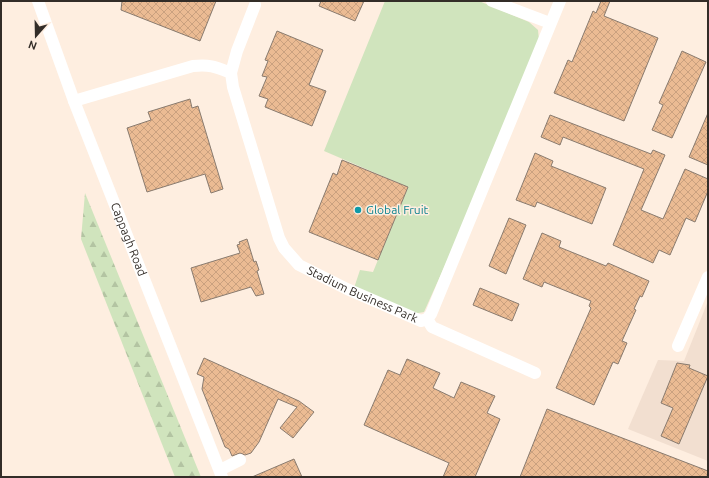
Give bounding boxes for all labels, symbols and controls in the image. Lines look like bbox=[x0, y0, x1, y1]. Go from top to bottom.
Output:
north arrow bbox=[16, 16, 56, 56]
text: N bbox=[27, 38, 38, 52]
street label: Cappagh Road bbox=[109, 201, 149, 278]
place label: Global Fruit bbox=[366, 203, 429, 216]
marker: Global Fruit bbox=[353, 205, 363, 215]
street label: Stadium Business Park bbox=[305, 263, 420, 325]

